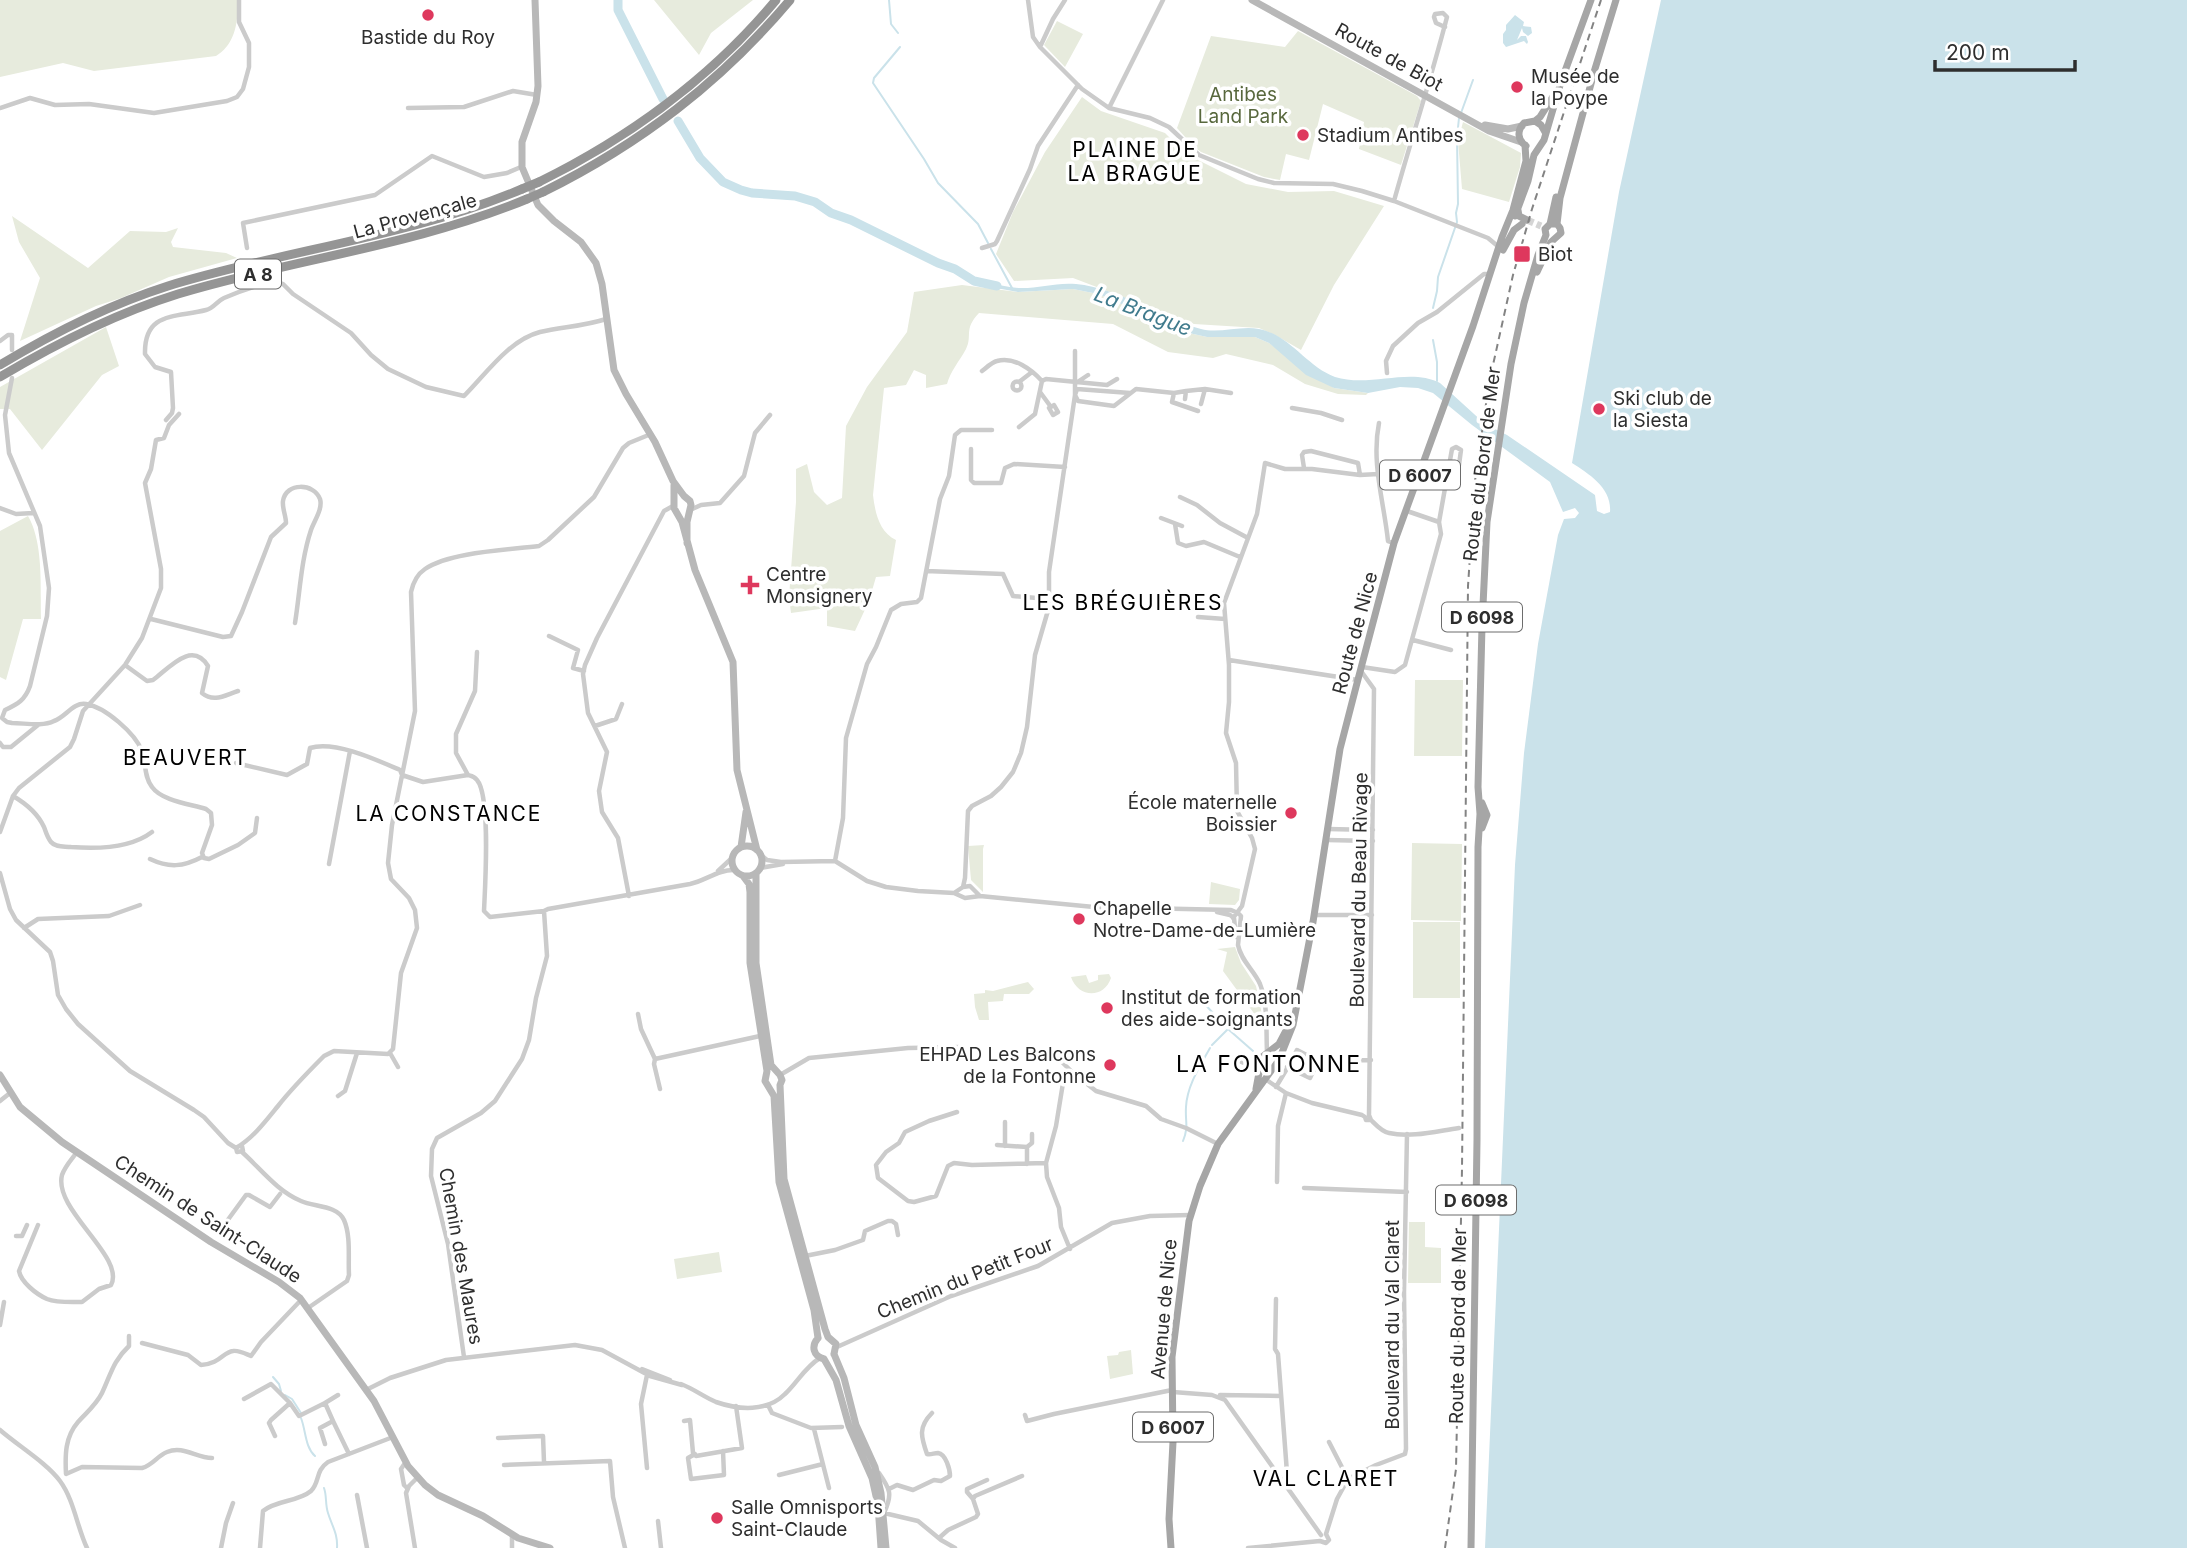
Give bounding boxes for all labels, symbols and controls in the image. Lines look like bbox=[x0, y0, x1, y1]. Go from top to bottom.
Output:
marker: Bastide du Roy bbox=[420, 7, 436, 23]
street label: Route de Biot bbox=[1331, 18, 1447, 96]
place label: Bastide du Roy bbox=[361, 26, 495, 49]
scale bar bbox=[1935, 28, 2075, 72]
text: 200 m bbox=[1946, 40, 2010, 65]
place label: Musée de la Poype bbox=[1531, 65, 1620, 110]
marker: Musée de la Poype bbox=[1509, 79, 1525, 95]
park label: Antibes Land Park bbox=[1198, 83, 1289, 128]
place label: Stadium Antibes bbox=[1317, 124, 1464, 147]
marker: Stadium Antibes bbox=[1295, 127, 1311, 143]
district label: PLAINE DE LA BRAGUE bbox=[1067, 137, 1203, 186]
street label: La Provençale bbox=[351, 188, 479, 244]
place label: Biot bbox=[1538, 243, 1573, 266]
marker: Biot bbox=[1512, 244, 1532, 264]
road number: A 8 bbox=[235, 260, 281, 288]
water label: La Brague bbox=[1091, 281, 1195, 341]
street label: Route du Bord de Mer bbox=[1459, 365, 1505, 563]
place label: Ski club de la Siesta bbox=[1613, 387, 1712, 432]
marker: Ski club de la Siesta bbox=[1591, 401, 1607, 417]
road number: D 6007 bbox=[1380, 461, 1460, 490]
place label: Centre Monsignery bbox=[766, 563, 873, 608]
street label: Route de Nice bbox=[1328, 569, 1382, 697]
marker: Centre Monsignery bbox=[740, 575, 760, 595]
district label: LES BRÉGUIÈRES bbox=[1023, 589, 1223, 615]
road number: D 6098 bbox=[1442, 602, 1522, 632]
district label: BEAUVERT bbox=[123, 745, 249, 770]
street label: Boulevard du Beau Rivage bbox=[1345, 772, 1373, 1008]
place label: École maternelle Boissier bbox=[1128, 790, 1277, 836]
district label: LA CONSTANCE bbox=[355, 801, 543, 826]
marker: École maternelle Boissier bbox=[1283, 805, 1299, 821]
place label: Chapelle Notre-Dame-de-Lumière bbox=[1093, 897, 1316, 942]
marker: Chapelle Notre-Dame-de-Lumière bbox=[1071, 911, 1087, 927]
place label: Institut de formation des aide-soignants bbox=[1121, 986, 1301, 1031]
marker: Institut de formation des aide-soignants bbox=[1099, 1000, 1115, 1016]
place label: EHPAD Les Balcons de la Fontonne bbox=[919, 1043, 1096, 1088]
district label: LA FONTONNE bbox=[1176, 1050, 1362, 1078]
marker: EHPAD Les Balcons de la Fontonne bbox=[1102, 1057, 1118, 1073]
street label: Chemin de Saint-Claude bbox=[110, 1150, 306, 1288]
street label: Chemin des Maures bbox=[434, 1166, 488, 1346]
road number: D 6098 bbox=[1436, 1185, 1516, 1214]
street label: Boulevard du Val Claret bbox=[1381, 1220, 1404, 1430]
street label: Route du Bord de Mer bbox=[1445, 1228, 1471, 1424]
street label: Chemin du Petit Four bbox=[874, 1232, 1056, 1324]
street label: Avenue de Nice bbox=[1146, 1238, 1182, 1380]
road number: D 6007 bbox=[1133, 1412, 1213, 1442]
district label: VAL CLARET bbox=[1253, 1466, 1399, 1491]
place label: Salle Omnisports Saint-Claude bbox=[731, 1496, 883, 1541]
marker: Salle Omnisports Saint-Claude bbox=[709, 1510, 725, 1526]

